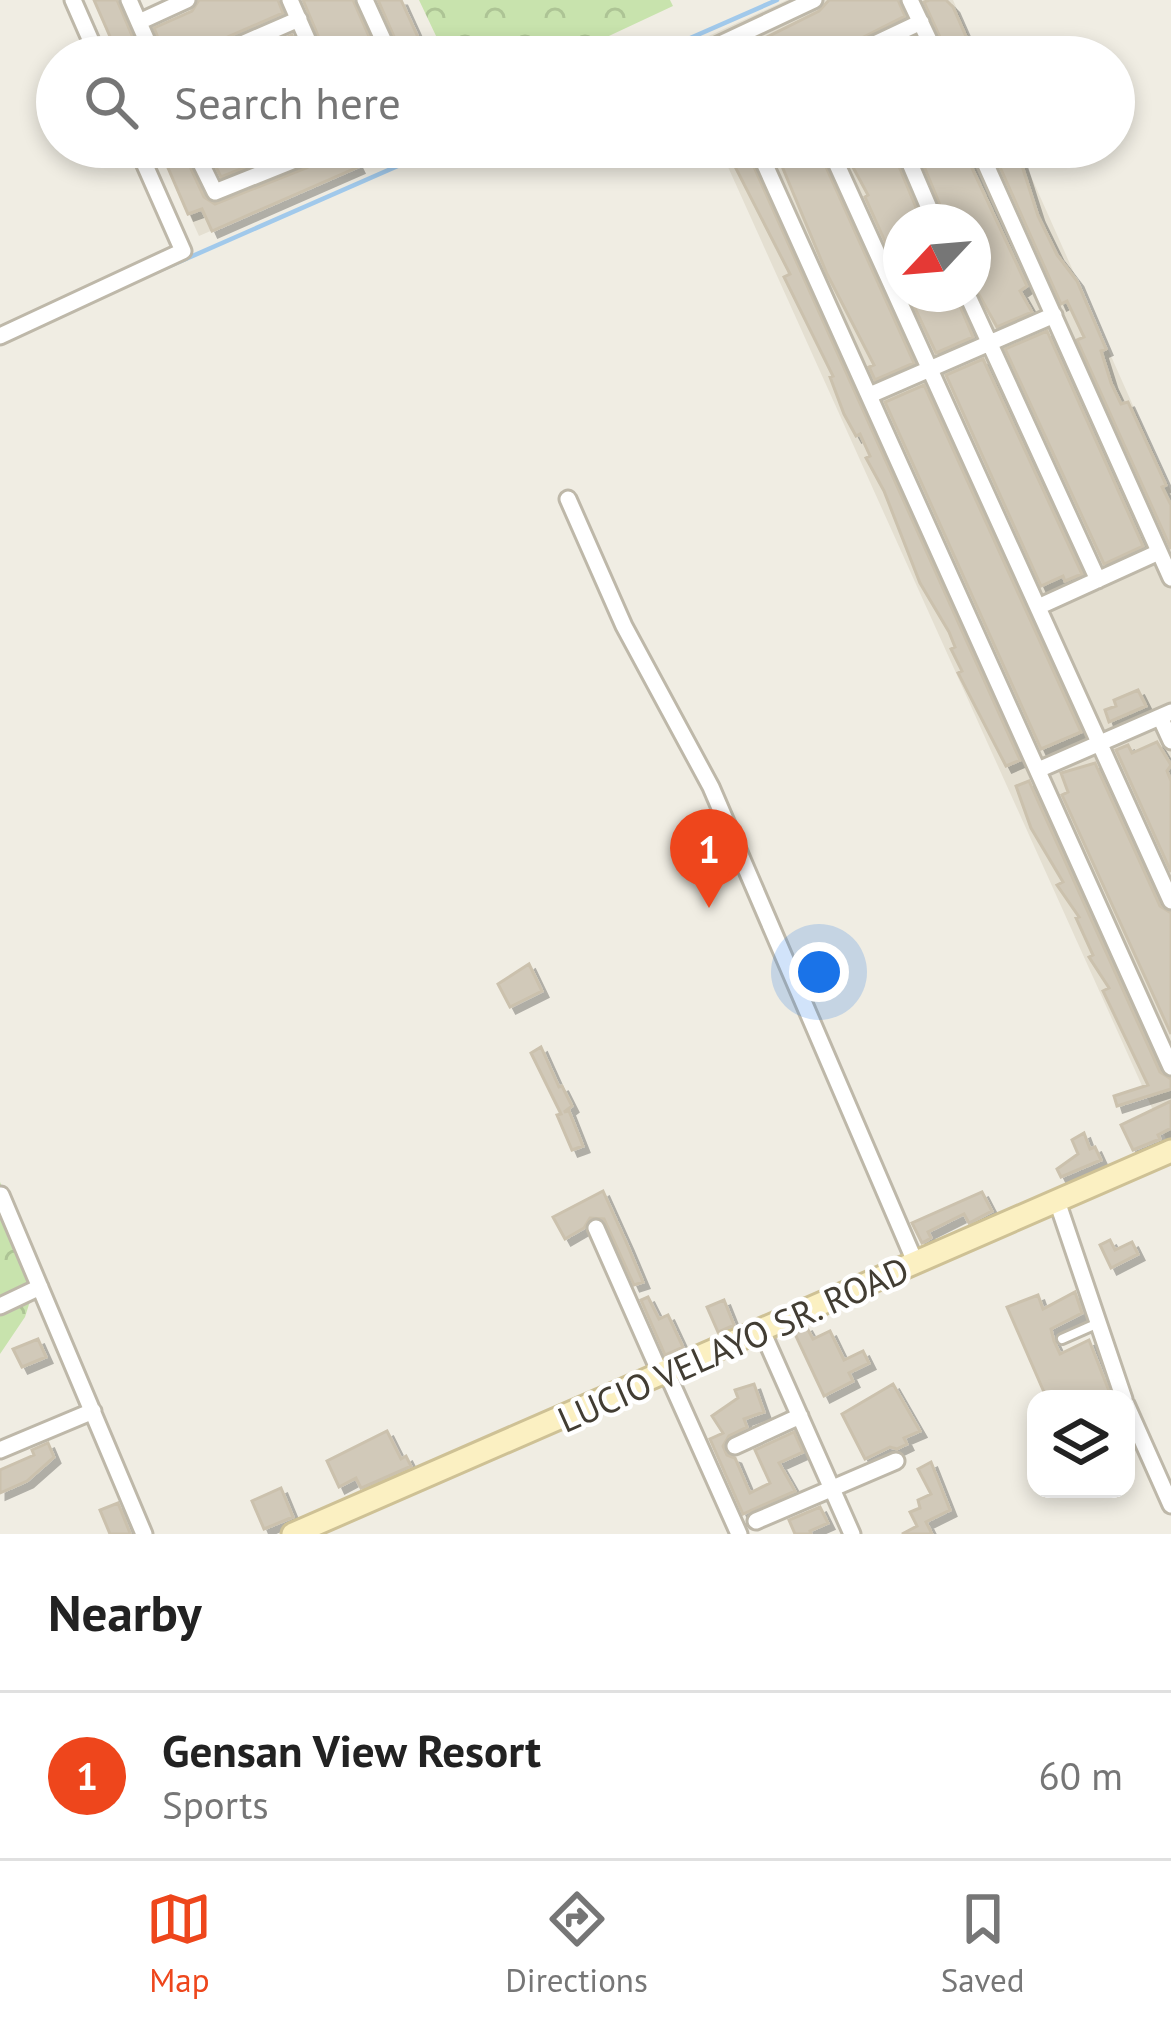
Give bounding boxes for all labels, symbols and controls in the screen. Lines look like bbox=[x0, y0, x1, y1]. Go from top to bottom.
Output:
search box bbox=[36, 36, 1135, 168]
icon: search bbox=[78, 69, 144, 135]
text: Search here bbox=[174, 73, 401, 131]
north arrow bbox=[883, 204, 991, 312]
pin: 1 bbox=[670, 809, 748, 908]
your location bbox=[789, 942, 849, 1002]
street label: LUCIO VELAYO SR. ROAD bbox=[550, 1245, 916, 1443]
map controls bbox=[1027, 1390, 1135, 1498]
button: layers bbox=[1027, 1390, 1135, 1498]
text: Nearby bbox=[48, 1579, 202, 1645]
text: Gensan View Resort bbox=[162, 1721, 541, 1779]
text: 1 bbox=[76, 1750, 98, 1801]
text: 60 m bbox=[1038, 1750, 1123, 1801]
text: Sports bbox=[162, 1779, 269, 1830]
tab: Map bbox=[146, 1886, 212, 2001]
tab: Directions bbox=[505, 1886, 648, 2001]
tab: Saved bbox=[941, 1886, 1025, 2001]

